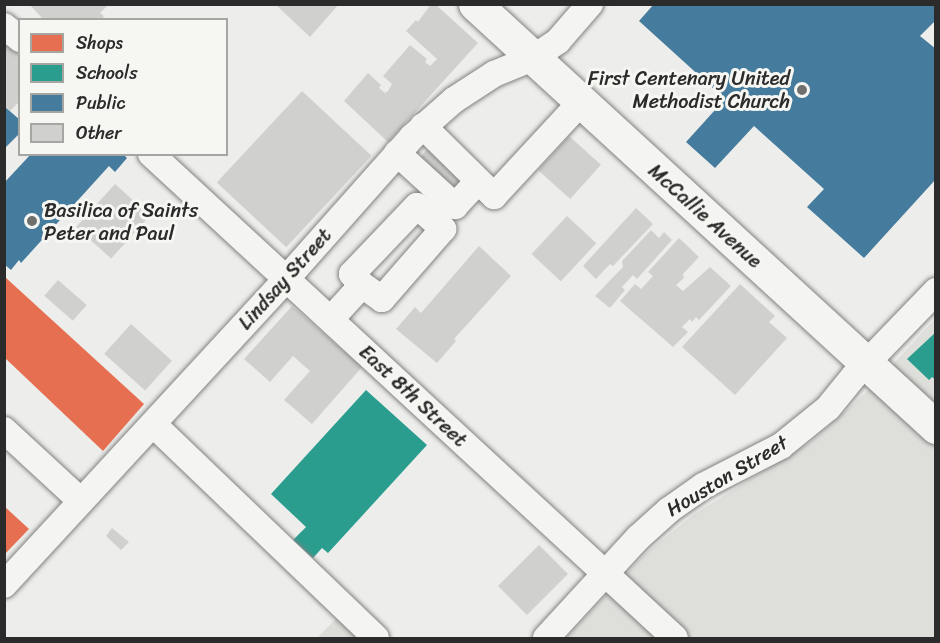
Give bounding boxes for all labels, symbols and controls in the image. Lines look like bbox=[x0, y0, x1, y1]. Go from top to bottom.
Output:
legend bbox=[18, 18, 228, 156]
text: Shops bbox=[76, 27, 123, 59]
text: Schools bbox=[76, 57, 137, 89]
place label: First Centenary United Methodist Church bbox=[587, 66, 790, 113]
marker: First Centenary United Methodist Church bbox=[795, 83, 809, 97]
text: Public bbox=[76, 87, 126, 119]
text: Other bbox=[76, 117, 122, 149]
street label: McCallie Avenue bbox=[643, 159, 767, 273]
place label: Basilica of Saints Peter and Paul bbox=[44, 198, 198, 245]
marker: Basilica of Saints Peter and Paul bbox=[25, 214, 39, 228]
street label: Lindsay Street bbox=[233, 223, 337, 335]
street label: East 8th Street bbox=[354, 340, 472, 452]
street label: Houston Street bbox=[662, 430, 792, 522]

